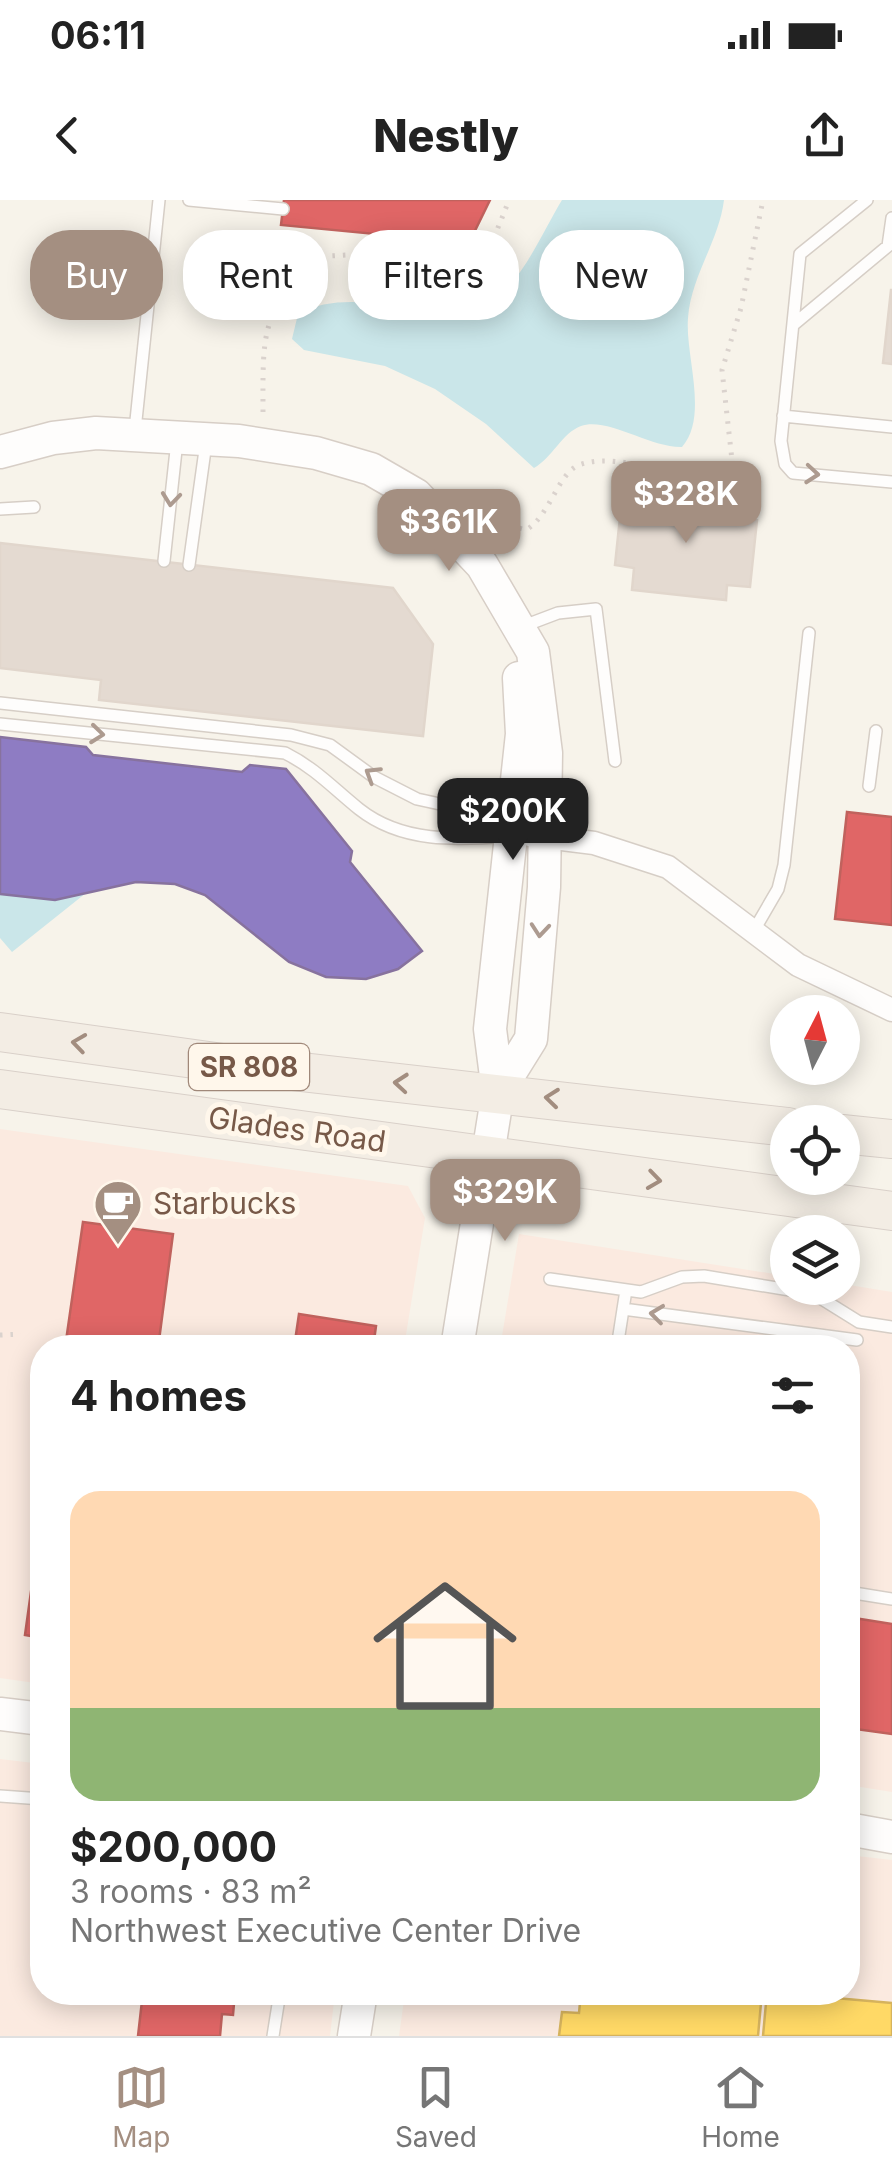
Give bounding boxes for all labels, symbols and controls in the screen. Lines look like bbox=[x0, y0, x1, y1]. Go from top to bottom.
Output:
text: 06:11 bbox=[50, 12, 146, 58]
icon: back bbox=[40, 108, 95, 163]
text: Nestly bbox=[373, 108, 519, 163]
icon: share bbox=[797, 108, 852, 163]
chip: Buy bbox=[30, 230, 163, 320]
chip: Rent bbox=[183, 230, 328, 320]
chip: Filters bbox=[348, 230, 519, 320]
chip: New bbox=[539, 230, 684, 320]
pin: $328K bbox=[616, 461, 756, 546]
one-way arrow bbox=[805, 463, 821, 485]
text: $328K bbox=[633, 474, 739, 513]
pin: $361K bbox=[379, 489, 519, 574]
one-way arrow bbox=[161, 492, 182, 508]
text: $361K bbox=[399, 502, 499, 541]
one-way arrow bbox=[89, 722, 105, 744]
one-way arrow bbox=[365, 767, 383, 786]
pin: $200K bbox=[443, 778, 583, 863]
text: $200K bbox=[459, 791, 567, 830]
one-way arrow bbox=[530, 922, 552, 938]
north arrow bbox=[770, 995, 860, 1085]
map controls bbox=[770, 995, 860, 1305]
one-way arrow bbox=[70, 1034, 87, 1055]
road number: SR 808 bbox=[189, 1044, 309, 1090]
one-way arrow bbox=[393, 1072, 409, 1094]
one-way arrow bbox=[543, 1088, 559, 1109]
street label: Glades Road bbox=[206, 1099, 388, 1159]
button: locate bbox=[770, 1105, 860, 1195]
pin: $329K bbox=[435, 1159, 575, 1244]
one-way arrow bbox=[645, 1168, 662, 1189]
text: $329K bbox=[452, 1172, 558, 1211]
cafe icon: Starbucks bbox=[92, 1178, 144, 1246]
place label: Starbucks bbox=[153, 1185, 296, 1221]
button: layers bbox=[770, 1215, 860, 1305]
one-way arrow bbox=[649, 1304, 665, 1325]
icon: filters bbox=[765, 1368, 820, 1423]
text: 4 homes bbox=[70, 1370, 247, 1421]
icon: home bbox=[355, 1556, 535, 1736]
text: $200,000 bbox=[70, 1821, 277, 1872]
text: 3 rooms · 83 m² bbox=[70, 1872, 312, 1911]
text: Northwest Executive Center Drive bbox=[70, 1911, 581, 1950]
tab: Map bbox=[112, 2060, 170, 2154]
tab: Saved bbox=[395, 2060, 477, 2154]
tab: Home bbox=[701, 2060, 780, 2154]

